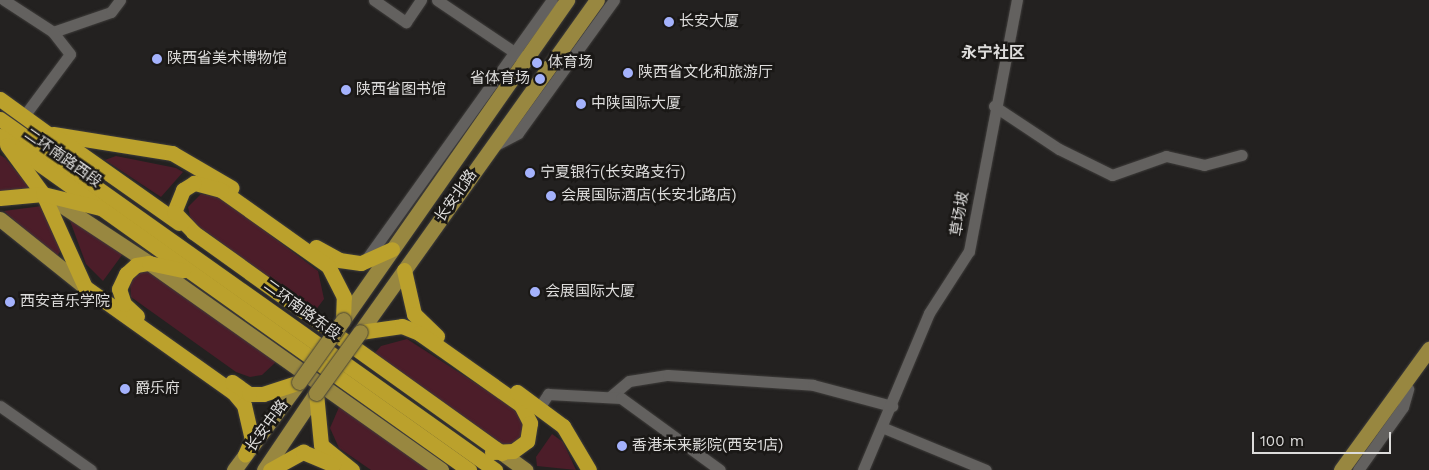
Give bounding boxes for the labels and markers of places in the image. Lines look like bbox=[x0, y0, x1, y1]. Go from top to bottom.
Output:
place label: 长安大厦 bbox=[679, 13, 739, 31]
marker: 长安大厦 bbox=[663, 16, 675, 28]
place label: 陕西省美术博物馆 bbox=[167, 50, 287, 68]
marker: 陕西省美术博物馆 bbox=[151, 53, 163, 65]
place label: 体育场 bbox=[548, 54, 593, 72]
marker: 体育场 bbox=[530, 56, 544, 70]
place label: 陕西省文化和旅游厅 bbox=[638, 64, 773, 82]
marker: 陕西省文化和旅游厅 bbox=[622, 67, 634, 79]
place label: 省体育场 bbox=[470, 70, 530, 88]
marker: 省体育场 bbox=[534, 73, 546, 85]
place label: 陕西省图书馆 bbox=[356, 81, 446, 99]
marker: 陕西省图书馆 bbox=[340, 84, 352, 96]
place label: 中陕国际大厦 bbox=[591, 95, 681, 113]
marker: 中陕国际大厦 bbox=[575, 98, 587, 110]
place label: 宁夏银行(长安路支行) bbox=[540, 164, 685, 182]
marker: 宁夏银行(长安路支行) bbox=[524, 167, 536, 179]
place label: 会展国际酒店(长安北路店) bbox=[561, 187, 736, 205]
marker: 会展国际酒店(长安北路店) bbox=[545, 190, 557, 202]
place label: 会展国际大厦 bbox=[545, 283, 635, 301]
marker: 会展国际大厦 bbox=[529, 286, 541, 298]
place label: 西安音乐学院 bbox=[20, 293, 110, 311]
marker: 西安音乐学院 bbox=[4, 296, 16, 308]
place label: 爵乐府 bbox=[135, 380, 180, 398]
marker: 爵乐府 bbox=[119, 383, 131, 395]
place label: 香港未来影院(西安1店) bbox=[632, 437, 783, 455]
marker: 香港未来影院(西安1店) bbox=[616, 440, 628, 452]

